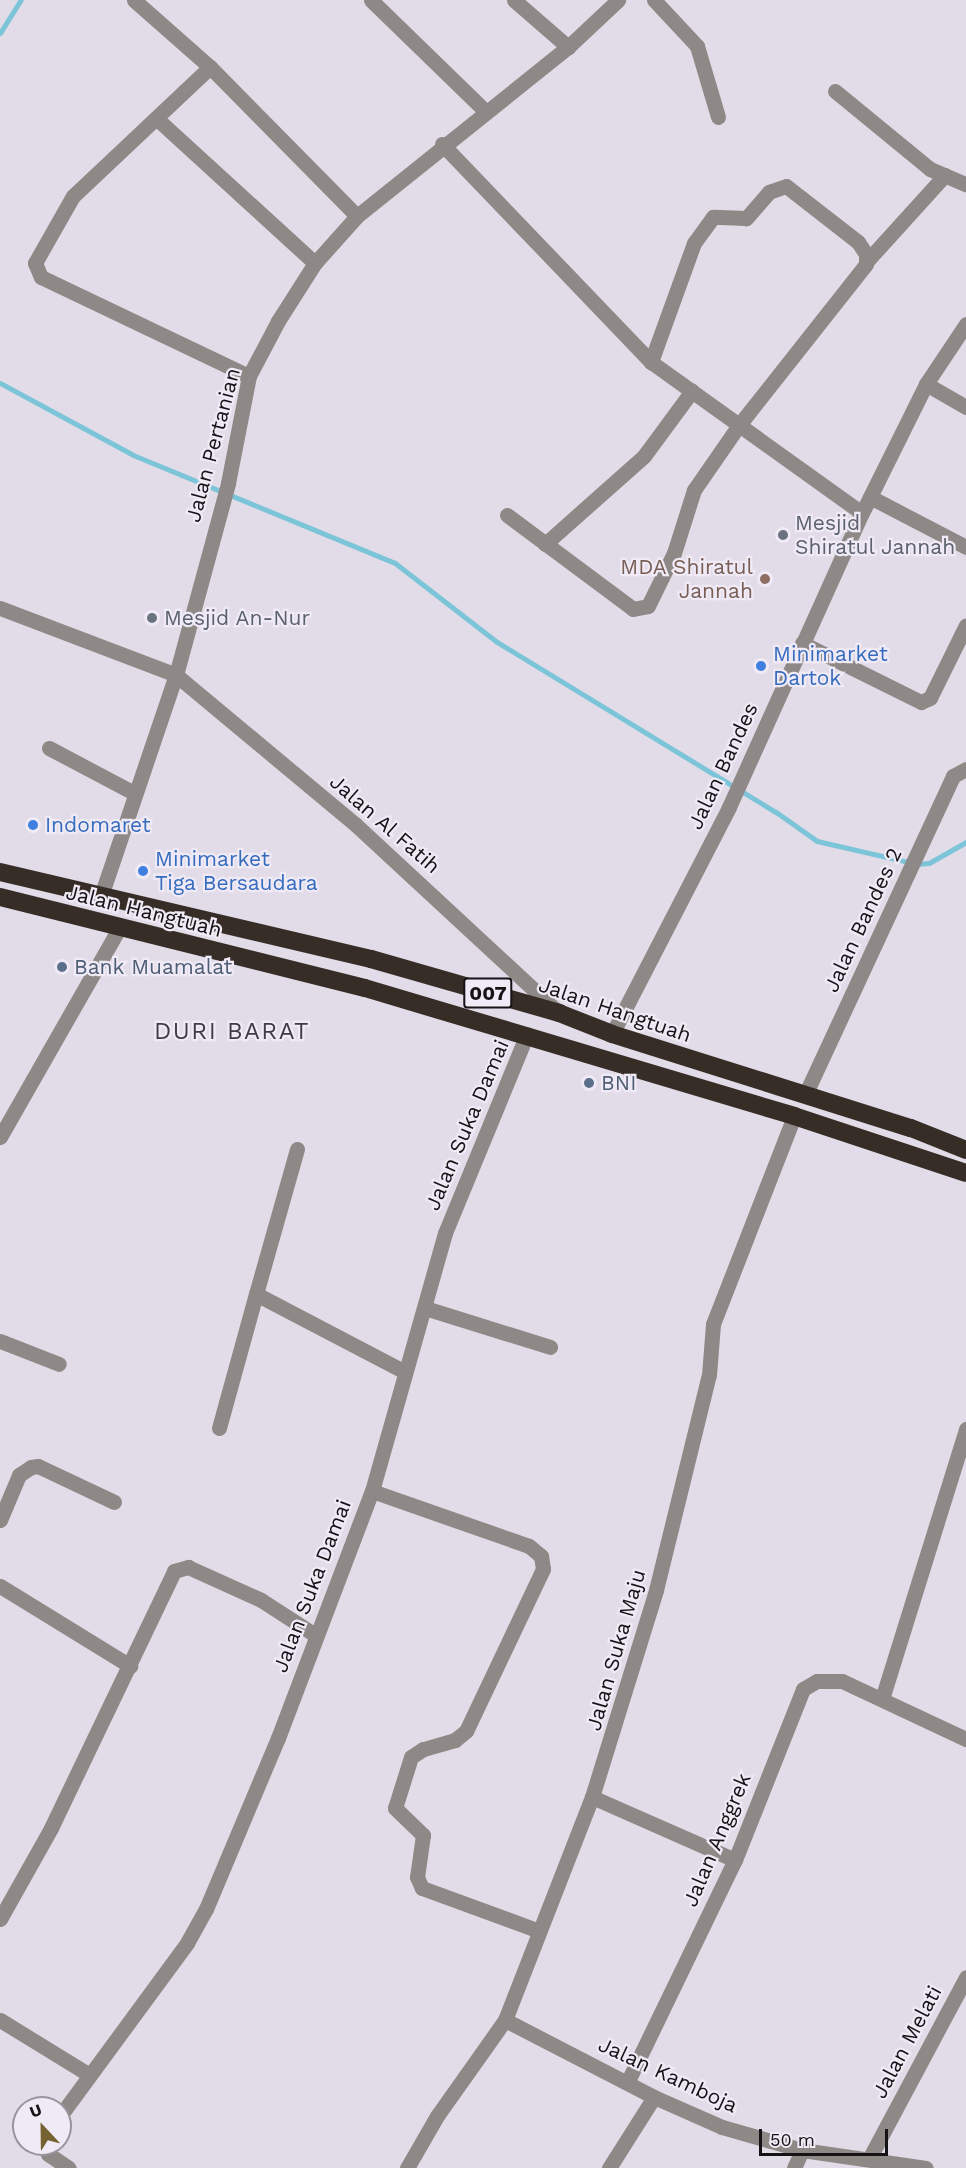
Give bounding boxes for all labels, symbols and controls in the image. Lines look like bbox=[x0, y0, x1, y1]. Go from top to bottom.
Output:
street label: Jalan Pertanian bbox=[180, 365, 246, 525]
place label: Mesjid Shiratul Jannah bbox=[795, 510, 956, 560]
marker: Mesjid Shiratul Jannah bbox=[776, 528, 790, 542]
place label: MDA Shiratul Jannah bbox=[619, 554, 753, 604]
marker: MDA Shiratul Jannah bbox=[758, 572, 772, 586]
place label: Mesjid An-Nur bbox=[164, 605, 311, 631]
marker: Mesjid An-Nur bbox=[145, 611, 159, 625]
place label: Minimarket Dartok bbox=[773, 641, 888, 691]
marker: Minimarket Dartok bbox=[754, 659, 768, 673]
street label: Jalan Bandes bbox=[683, 699, 763, 833]
street label: Jalan Al Fatih bbox=[324, 769, 446, 879]
place label: Indomaret bbox=[45, 812, 151, 838]
marker: Indomaret bbox=[26, 818, 40, 832]
street label: Jalan Bandes 2 bbox=[819, 844, 907, 996]
place label: Minimarket Tiga Bersaudara bbox=[155, 846, 318, 896]
marker: Minimarket Tiga Bersaudara bbox=[136, 864, 150, 878]
street label: Jalan Hangtuah bbox=[63, 879, 225, 943]
place label: Bank Muamalat bbox=[74, 954, 233, 980]
marker: Bank Muamalat bbox=[55, 960, 69, 974]
street label: Jalan Hangtuah bbox=[535, 972, 695, 1048]
road number: 007 bbox=[462, 976, 514, 1010]
district label: DURI BARAT bbox=[154, 1018, 310, 1046]
street label: Jalan Suka Damai bbox=[420, 1036, 514, 1214]
place label: BNI bbox=[601, 1070, 636, 1096]
marker: BNI bbox=[582, 1076, 596, 1090]
street label: Jalan Suka Damai bbox=[267, 1496, 357, 1676]
street label: Jalan Suka Maju bbox=[581, 1566, 651, 1734]
street label: Jalan Anggrek bbox=[677, 1769, 757, 1911]
street label: Jalan Melati bbox=[867, 1981, 947, 2103]
street label: Jalan Kamboja bbox=[594, 2032, 742, 2118]
north arrow bbox=[12, 2096, 72, 2156]
text: U bbox=[27, 2100, 45, 2122]
scale bar bbox=[762, 2117, 891, 2155]
text: 50 m bbox=[770, 2129, 815, 2150]

